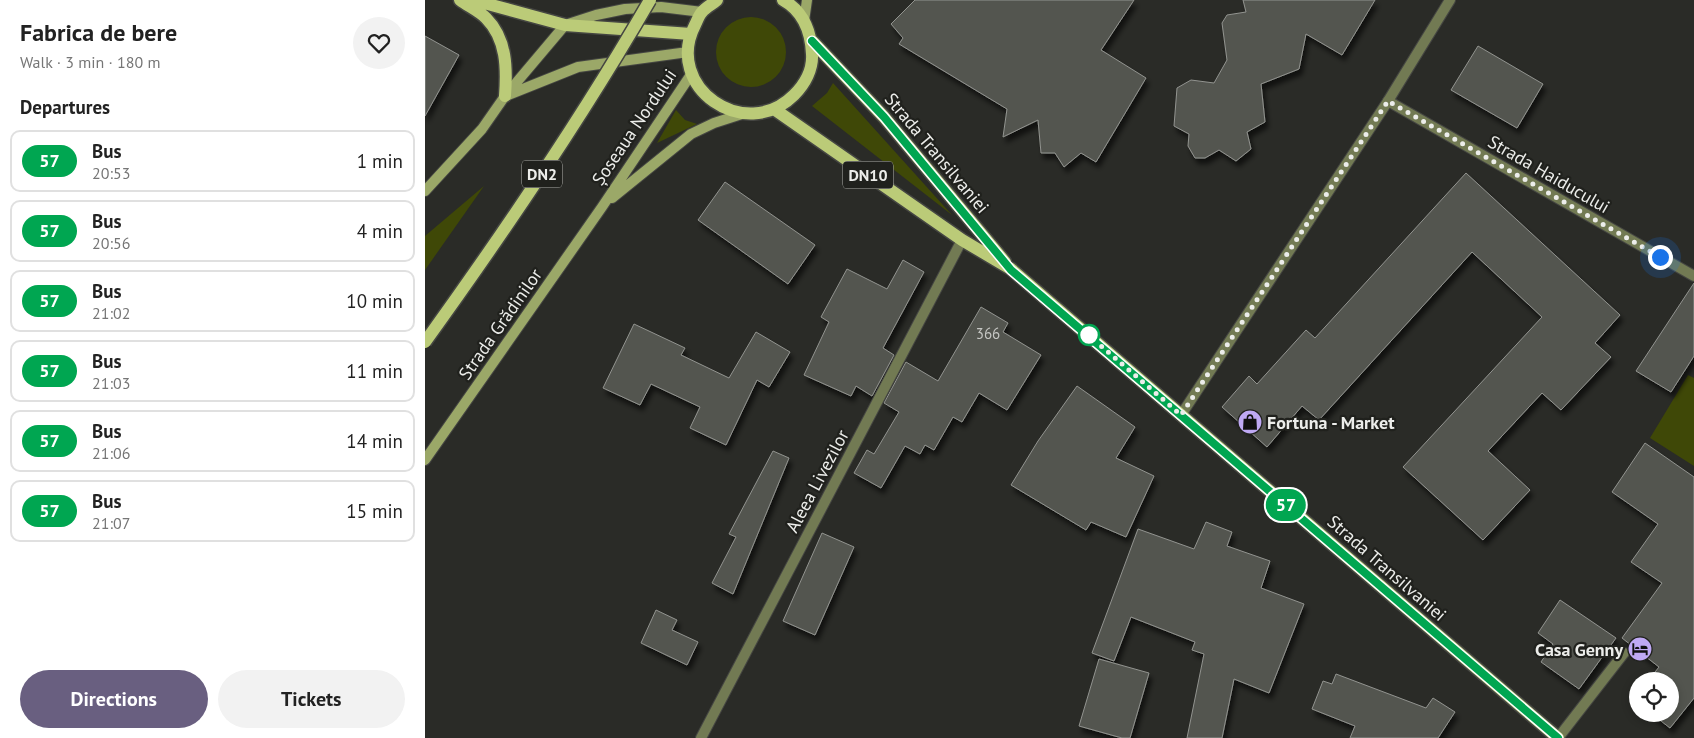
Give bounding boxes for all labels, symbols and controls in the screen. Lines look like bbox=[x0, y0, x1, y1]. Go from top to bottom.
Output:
text: Fabrica de bere bbox=[20, 17, 177, 48]
button: heart bbox=[353, 17, 405, 69]
text: Walk · 3 min · 180 m bbox=[20, 52, 160, 72]
street label: Șoseaua Nordului bbox=[587, 64, 681, 190]
street label: Strada Transilvaniei bbox=[880, 88, 994, 218]
text: Departures bbox=[20, 95, 110, 119]
street label: Strada Haiducului bbox=[1484, 130, 1614, 218]
text: Bus bbox=[92, 139, 121, 163]
text: 57 bbox=[39, 149, 60, 172]
text: 1 min bbox=[357, 149, 403, 173]
road number: DN2 bbox=[522, 160, 562, 188]
road number: DN10 bbox=[843, 162, 893, 188]
text: 20:53 bbox=[92, 163, 130, 183]
text: Bus bbox=[92, 209, 121, 233]
text: 57 bbox=[39, 219, 60, 242]
text: 4 min bbox=[357, 219, 403, 243]
text: 20:56 bbox=[92, 233, 130, 253]
your location bbox=[1648, 245, 1673, 270]
street label: Strada Grădinilor bbox=[453, 264, 547, 384]
text: Bus bbox=[92, 279, 121, 303]
text: 57 bbox=[39, 289, 60, 312]
text: 10 min bbox=[346, 289, 403, 313]
text: 21:02 bbox=[92, 303, 130, 323]
house number: 366 bbox=[976, 324, 1000, 343]
unlabelled marker bbox=[1078, 324, 1100, 346]
text: Bus bbox=[92, 349, 121, 373]
text: 57 bbox=[39, 359, 60, 382]
text: 11 min bbox=[346, 359, 403, 383]
text: 21:03 bbox=[92, 373, 130, 393]
shop icon: Fortuna - Market bbox=[1237, 409, 1263, 435]
place label: Fortuna - Market bbox=[1267, 411, 1395, 434]
text: Bus bbox=[92, 419, 121, 443]
street label: Aleea Livezilor bbox=[780, 426, 854, 536]
text: 57 bbox=[39, 429, 60, 452]
text: 14 min bbox=[346, 429, 403, 453]
text: 21:06 bbox=[92, 443, 130, 463]
text: Bus bbox=[92, 489, 121, 513]
line badge: 57 bbox=[1263, 489, 1309, 521]
text: 57 bbox=[1276, 493, 1296, 516]
text: 57 bbox=[39, 499, 60, 522]
text: 15 min bbox=[346, 499, 403, 523]
street label: Strada Transilvaniei bbox=[1323, 510, 1451, 626]
text: 21:07 bbox=[92, 513, 130, 533]
hotel icon: Casa Genny bbox=[1627, 636, 1653, 662]
place label: Casa Genny bbox=[1535, 638, 1623, 661]
button: Directions bbox=[20, 670, 208, 728]
button: Tickets bbox=[218, 670, 405, 728]
map controls bbox=[1629, 672, 1679, 722]
button: locate bbox=[1629, 672, 1679, 722]

